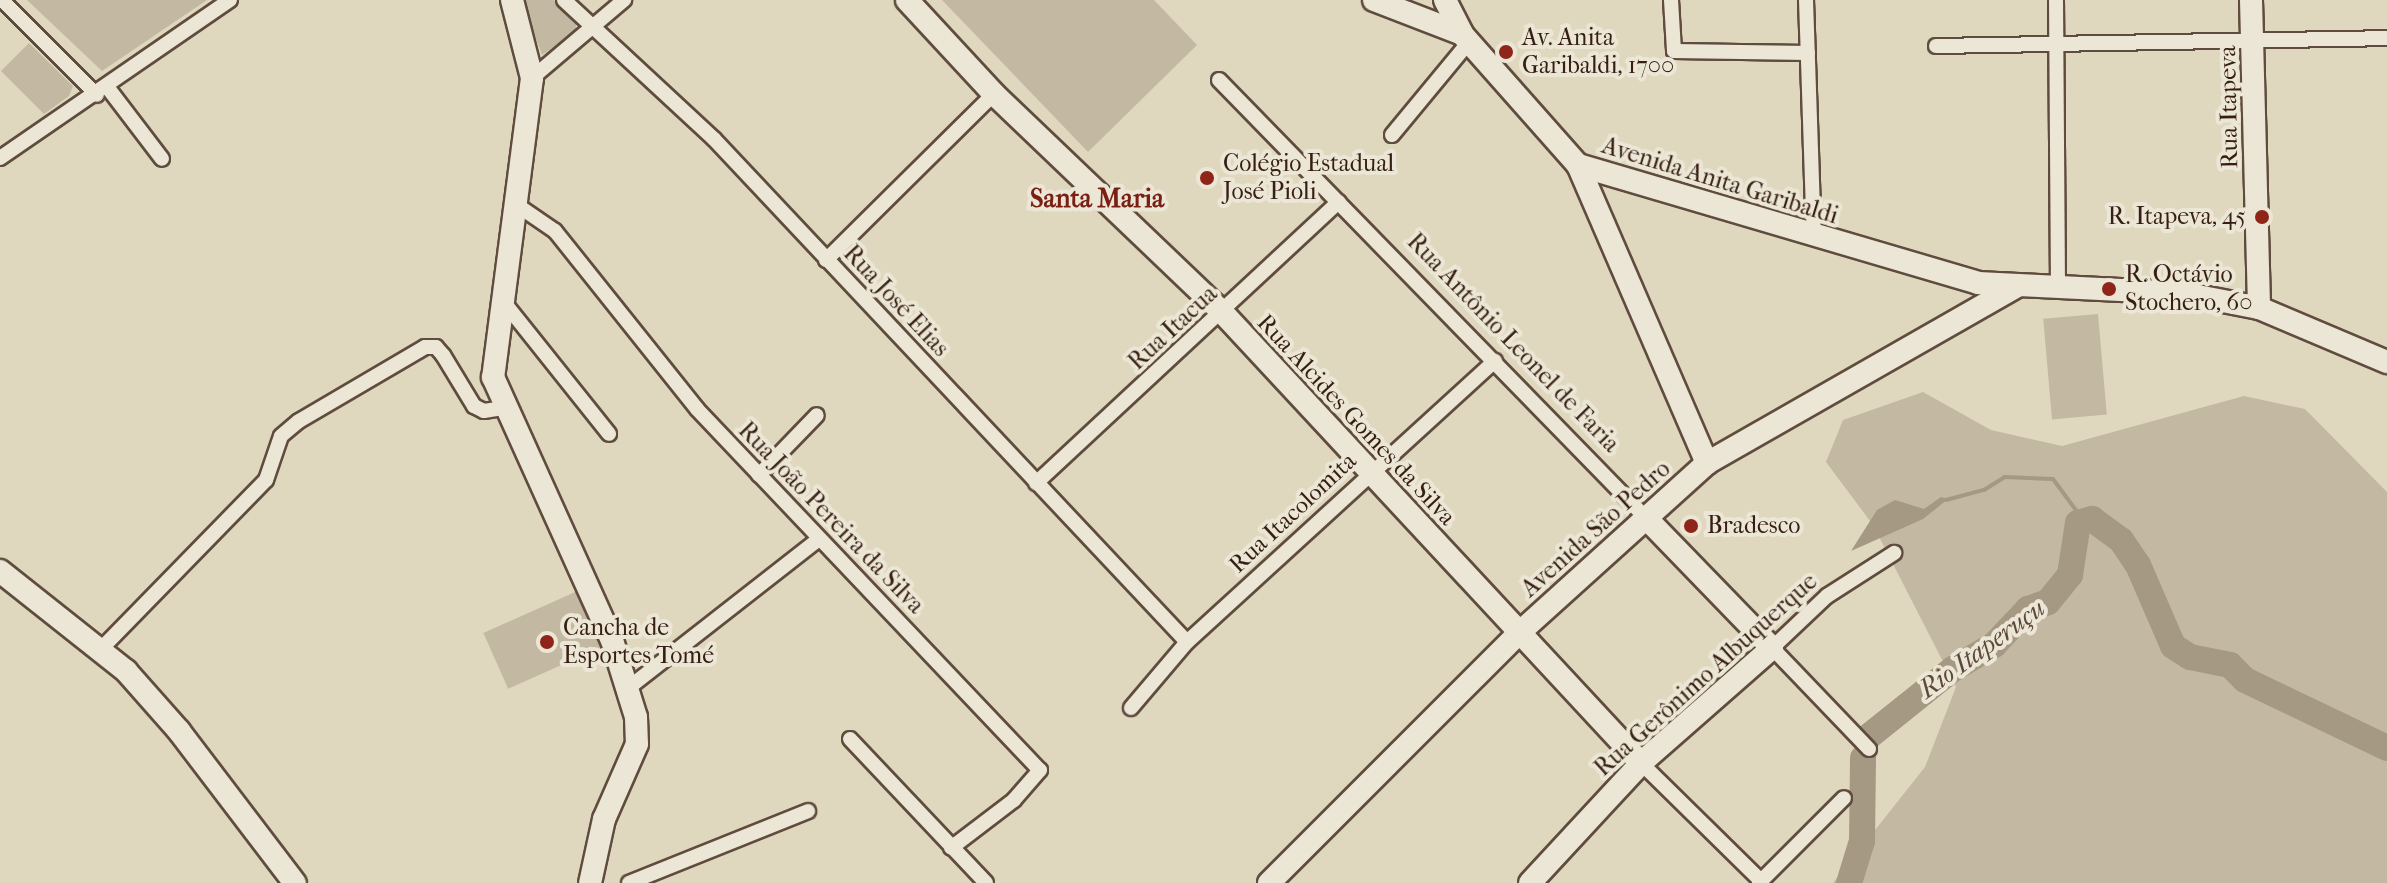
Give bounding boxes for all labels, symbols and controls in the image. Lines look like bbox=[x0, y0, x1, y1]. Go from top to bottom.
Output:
place label: Av. Anita Garibaldi, 1700 bbox=[1522, 24, 1674, 80]
marker: Av. Anita Garibaldi, 1700 bbox=[1497, 43, 1515, 61]
street label: Rua Itapeva bbox=[2214, 45, 2244, 169]
street label: Avenida Anita Garibaldi bbox=[1598, 131, 1842, 231]
place label: Colégio Estadual José Pioli bbox=[1223, 150, 1394, 206]
marker: Colégio Estadual José Pioli bbox=[1198, 169, 1216, 187]
district label: Santa Maria bbox=[1030, 183, 1164, 215]
place label: R. Itapeva, 45 bbox=[2108, 203, 2246, 231]
marker: R. Itapeva, 45 bbox=[2253, 208, 2271, 226]
street label: Rua Antônio Leonel de Faria bbox=[1401, 228, 1625, 458]
street label: Rua José Elias bbox=[837, 239, 955, 363]
place label: R. Octávio Stochero, 60 bbox=[2125, 261, 2252, 317]
street label: Rua Itacua bbox=[1123, 280, 1223, 376]
marker: R. Octávio Stochero, 60 bbox=[2100, 280, 2118, 298]
street label: Rua Alcides Gomes da Silva bbox=[1251, 309, 1461, 531]
street label: Rua João Pereira da Silva bbox=[732, 416, 930, 620]
street label: Rua Itacolomita bbox=[1224, 447, 1362, 579]
street label: Avenida São Pedro bbox=[1516, 455, 1676, 603]
place label: Bradesco bbox=[1707, 512, 1800, 540]
marker: Bradesco bbox=[1682, 517, 1700, 535]
street label: Rua Gerônimo Albuquerque bbox=[1589, 567, 1823, 783]
water label: Rio Itaperuçu bbox=[1913, 593, 2051, 705]
place label: Cancha de Esportes Tomé bbox=[563, 614, 714, 670]
marker: Cancha de Esportes Tomé bbox=[538, 633, 556, 651]

